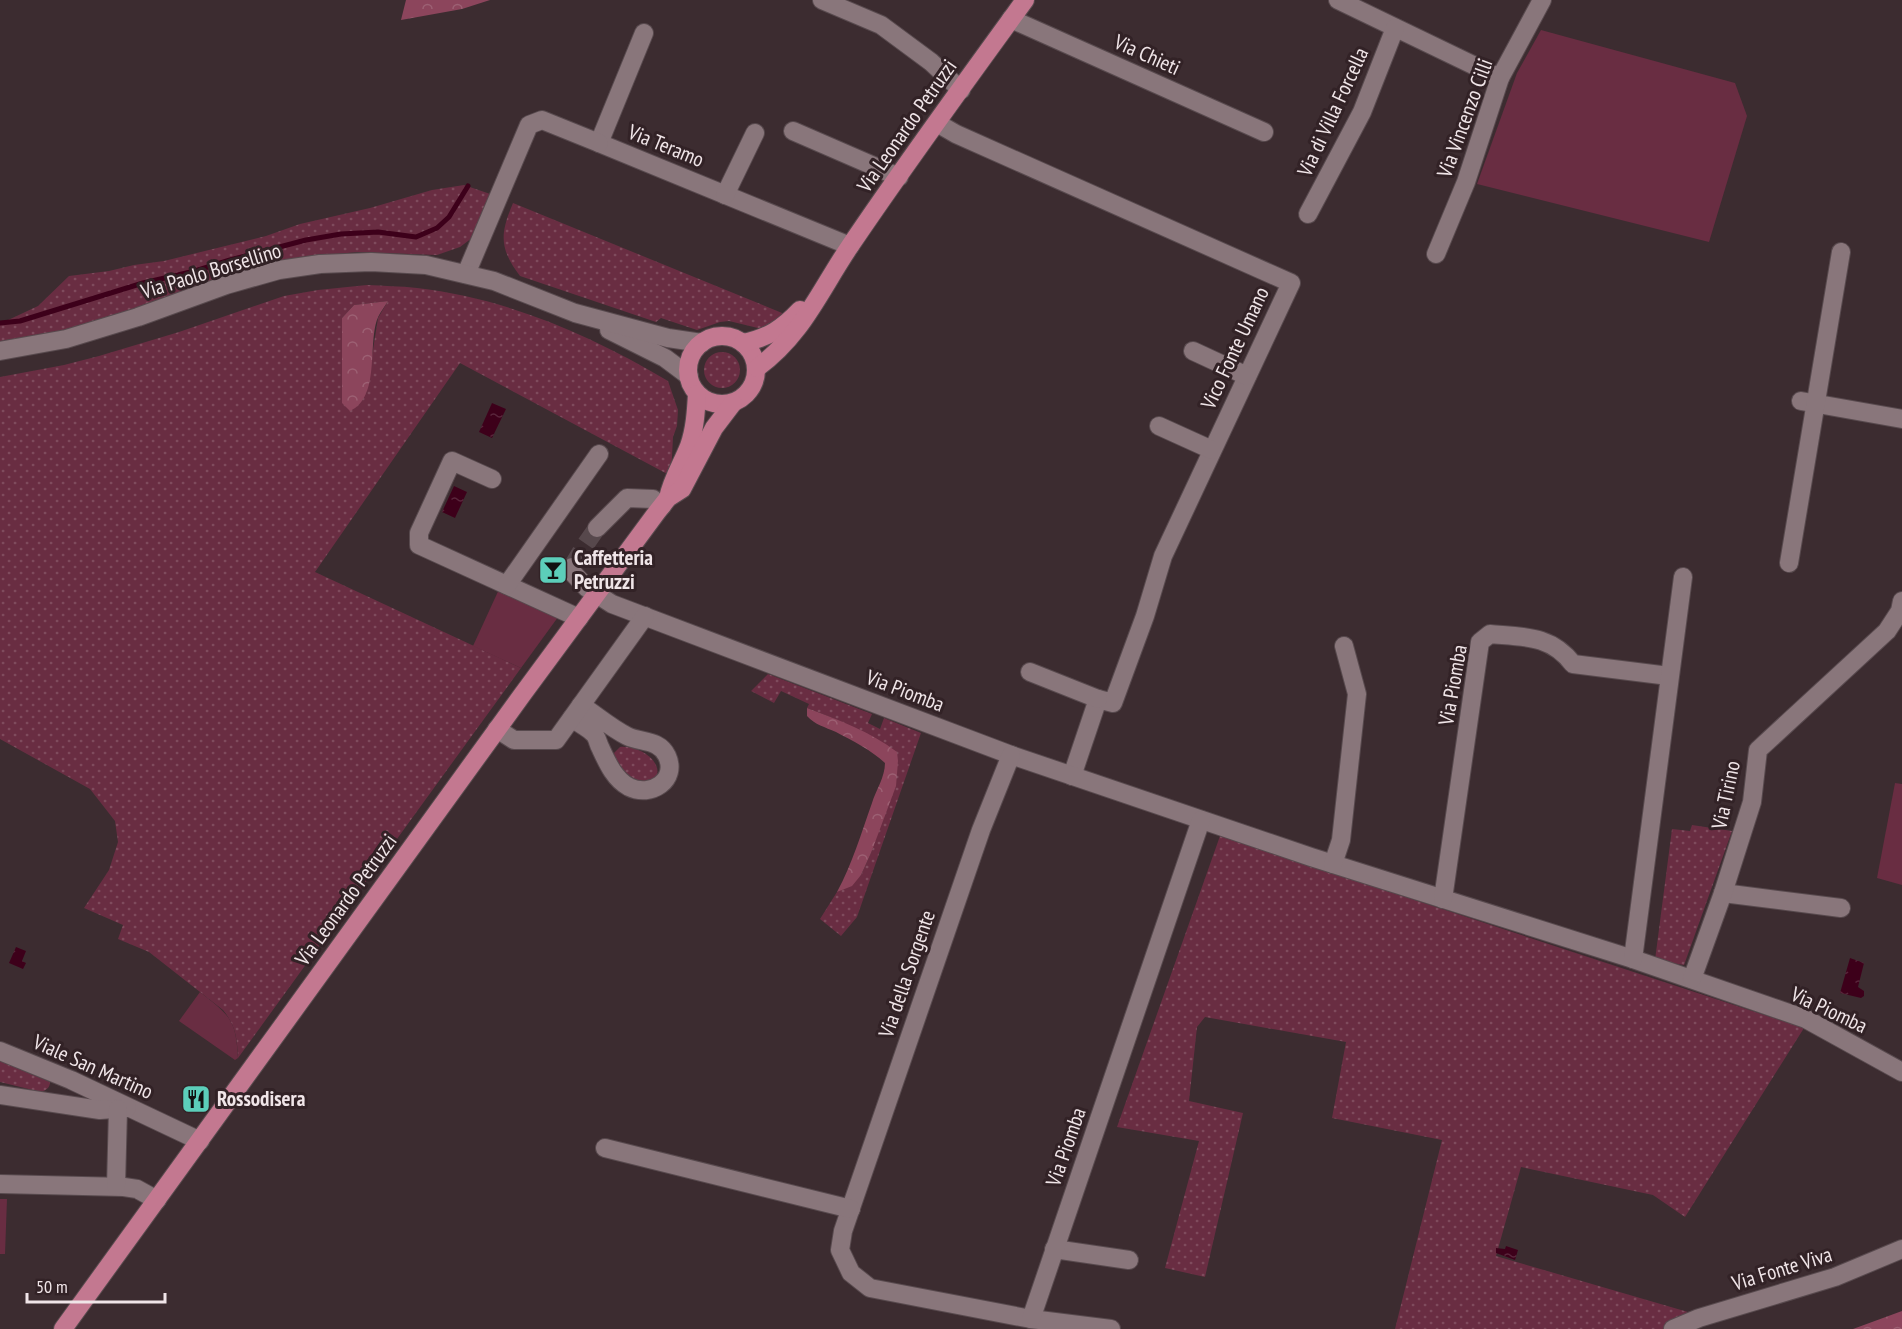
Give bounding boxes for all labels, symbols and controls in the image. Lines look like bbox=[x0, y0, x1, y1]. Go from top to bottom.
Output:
street label: Via Chieti bbox=[1109, 28, 1184, 81]
street label: Via di Villa Forcella bbox=[1290, 43, 1374, 181]
street label: Via Leonardo Petruzzi bbox=[850, 54, 962, 198]
street label: Via Vincenzo Cilli bbox=[1430, 55, 1499, 182]
street label: Via Teramo bbox=[623, 118, 708, 173]
street label: Via Paolo Borsellino bbox=[137, 236, 284, 305]
street label: Vico Fonte Umano bbox=[1194, 282, 1275, 414]
place label: Caffetteria Petruzzi bbox=[574, 544, 653, 595]
bar icon: Caffetteria Petruzzi bbox=[537, 554, 569, 586]
street label: Via Piomba bbox=[1432, 642, 1473, 728]
street label: Via Piomba bbox=[861, 663, 948, 718]
street label: Via Tirino bbox=[1705, 758, 1746, 832]
street label: Via Leonardo Petruzzi bbox=[288, 829, 402, 972]
street label: Via della Sorgente bbox=[872, 907, 941, 1042]
street label: Via Piomba bbox=[1786, 980, 1872, 1039]
street label: Viale San Martino bbox=[28, 1028, 157, 1105]
restaurant icon: Rossodisera bbox=[180, 1083, 212, 1115]
place label: Rossodisera bbox=[217, 1085, 306, 1112]
street label: Via Piomba bbox=[1039, 1104, 1092, 1191]
street label: Via Fonte Viva bbox=[1728, 1241, 1835, 1297]
scale bar bbox=[27, 1266, 165, 1304]
text: 50 m bbox=[36, 1275, 68, 1298]

